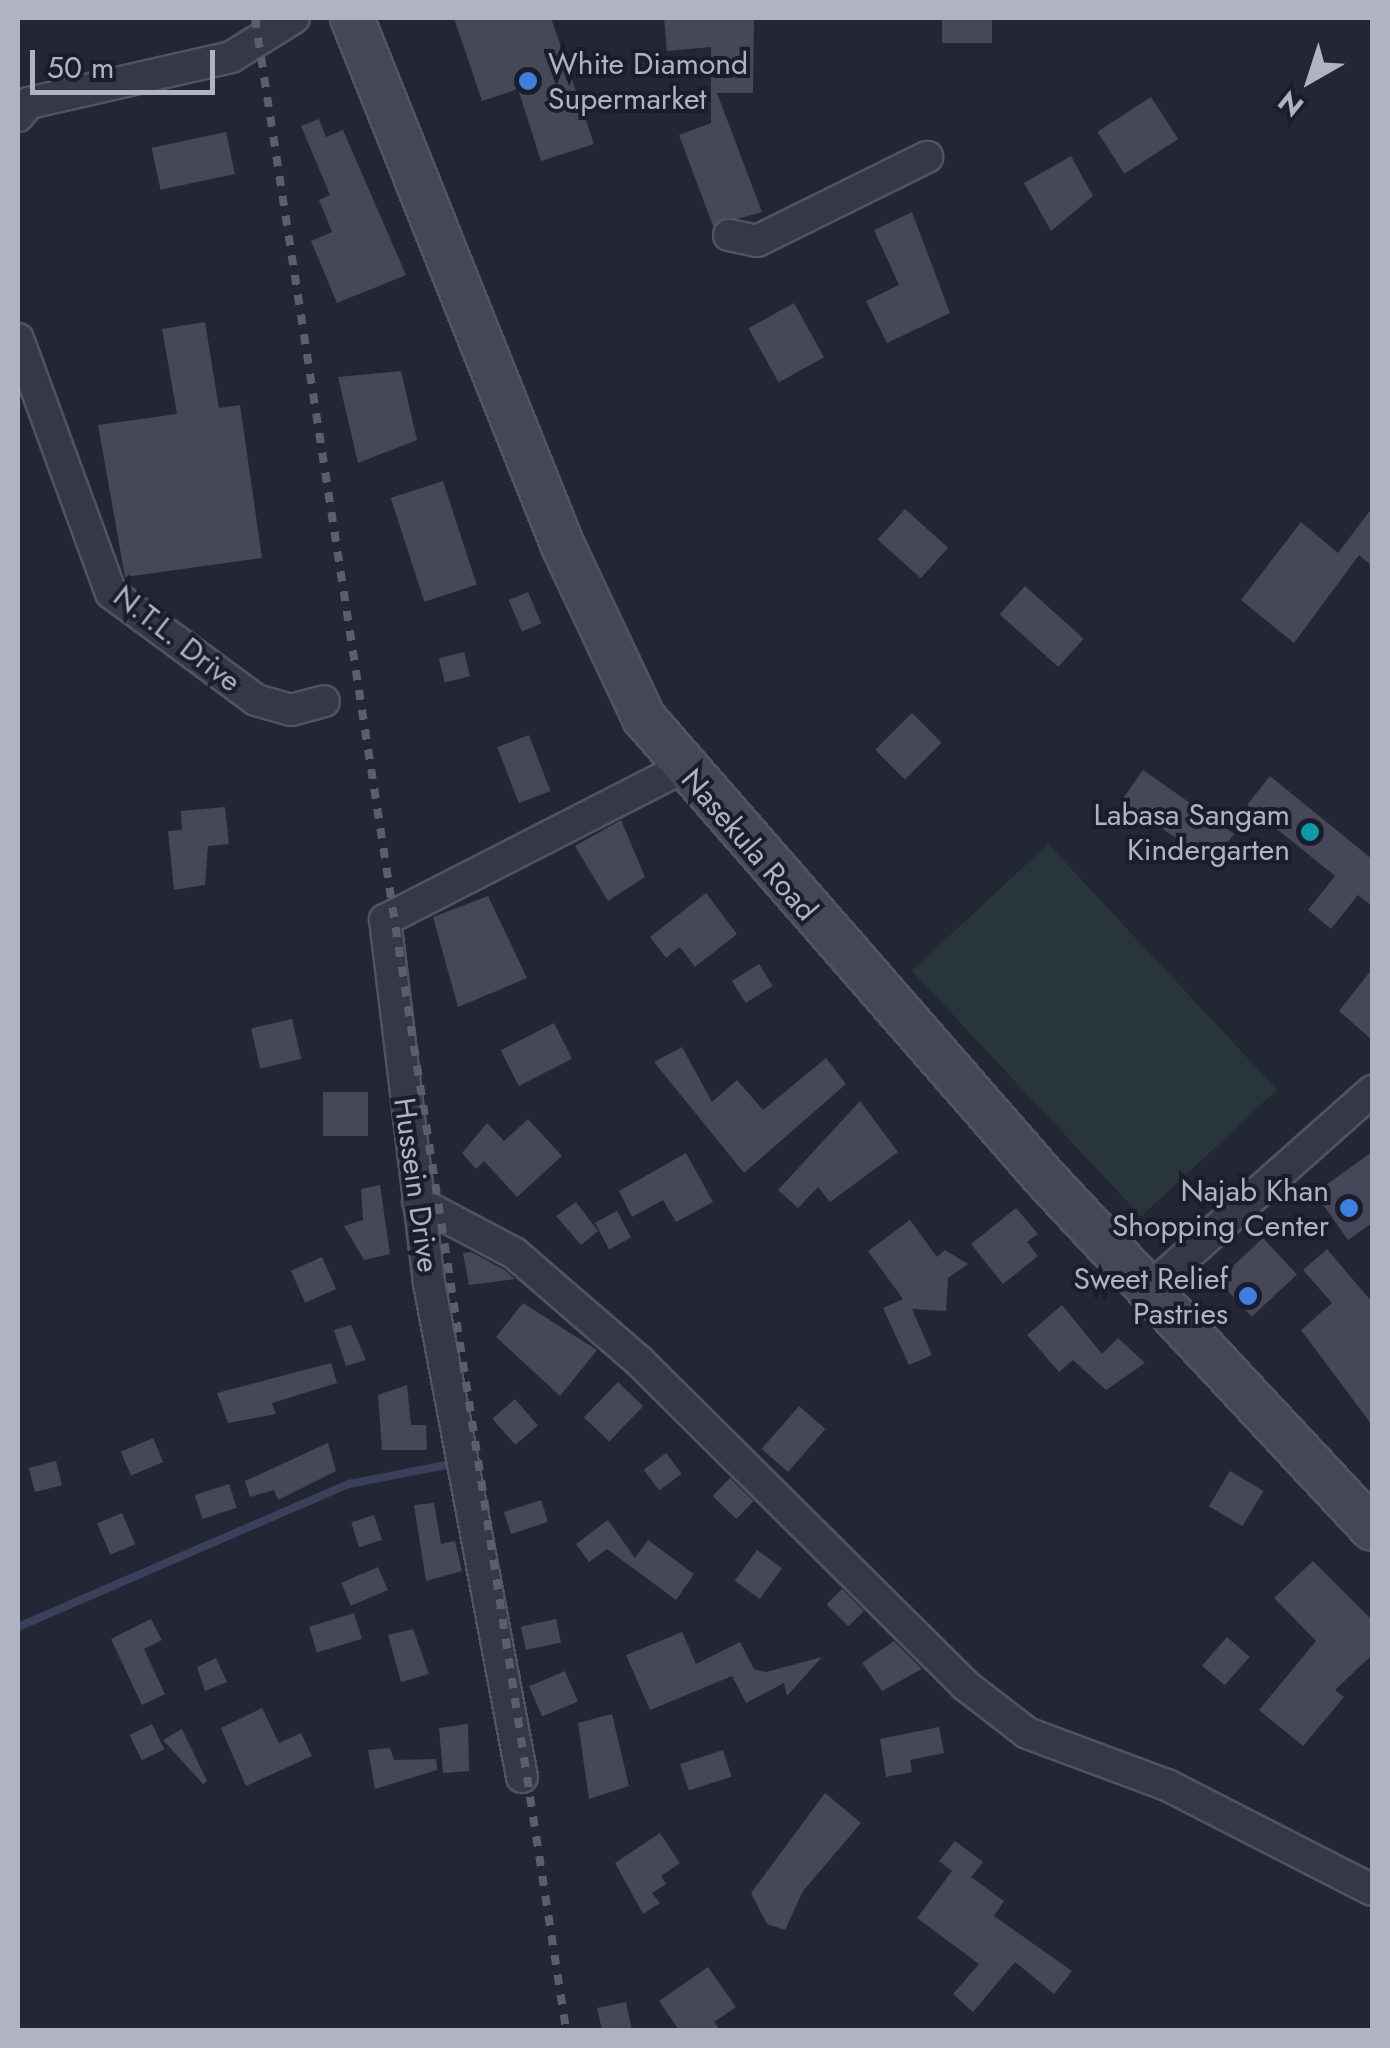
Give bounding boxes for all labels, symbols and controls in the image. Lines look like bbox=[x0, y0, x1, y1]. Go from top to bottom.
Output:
scale bar bbox=[35, 30, 220, 92]
north arrow bbox=[1260, 30, 1360, 130]
text: 50 m bbox=[47, 46, 114, 89]
place label: White Diamond Supermarket bbox=[548, 46, 748, 116]
marker: White Diamond Supermarket bbox=[517, 70, 539, 92]
text: N bbox=[1269, 81, 1312, 127]
street label: N.T.L. Drive bbox=[106, 578, 248, 700]
street label: Nasekula Road bbox=[673, 762, 825, 928]
place label: Labasa Sangam Kindergarten bbox=[1093, 797, 1290, 868]
marker: Labasa Sangam Kindergarten bbox=[1299, 821, 1321, 843]
street label: Hussein Drive bbox=[386, 1095, 446, 1275]
place label: Najab Khan Shopping Center bbox=[1112, 1173, 1329, 1244]
marker: Najab Khan Shopping Center bbox=[1338, 1197, 1360, 1219]
place label: Sweet Relief Pastries bbox=[1074, 1261, 1228, 1332]
marker: Sweet Relief Pastries bbox=[1237, 1285, 1259, 1307]

